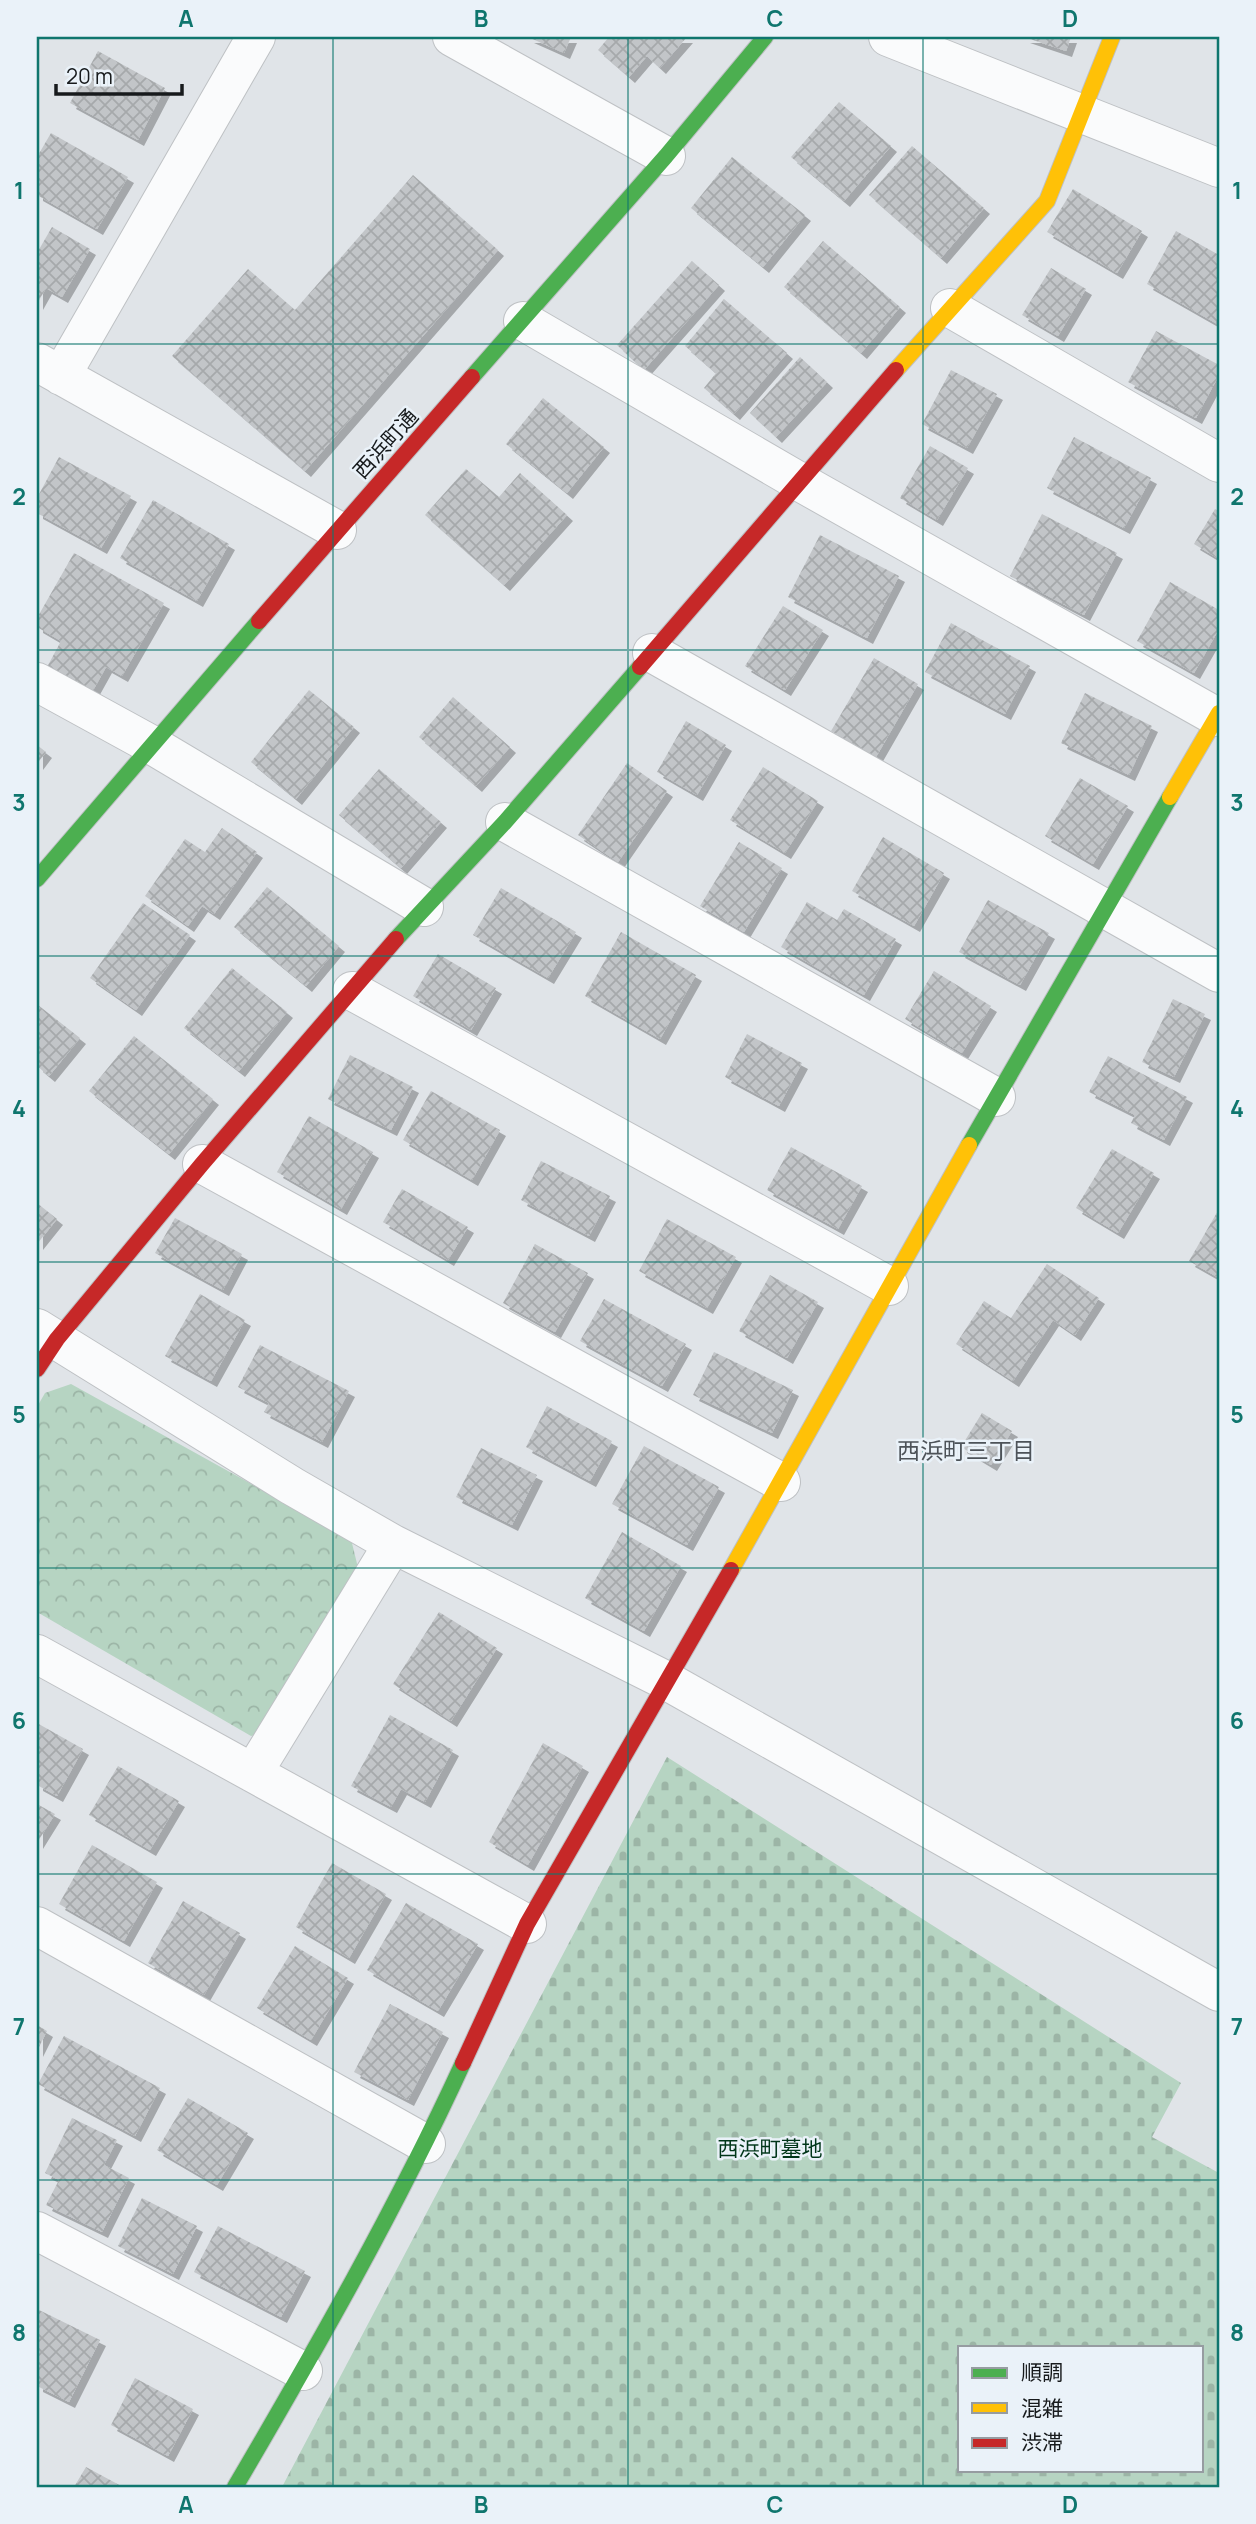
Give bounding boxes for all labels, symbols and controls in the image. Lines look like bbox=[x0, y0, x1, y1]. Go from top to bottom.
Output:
text: A bbox=[178, 2, 194, 34]
text: B bbox=[474, 2, 488, 34]
text: C bbox=[767, 2, 784, 34]
text: D bbox=[1062, 2, 1078, 34]
scale bar bbox=[56, 52, 182, 96]
text: 20 m bbox=[66, 62, 113, 90]
text: 1 bbox=[14, 174, 24, 206]
text: 1 bbox=[1232, 174, 1242, 206]
street label: 西浜町通 bbox=[347, 403, 424, 484]
text: 2 bbox=[12, 480, 26, 512]
text: 2 bbox=[1230, 480, 1244, 512]
text: 3 bbox=[12, 786, 26, 818]
text: 3 bbox=[1230, 786, 1244, 818]
text: 4 bbox=[12, 1092, 26, 1124]
text: 4 bbox=[1230, 1092, 1244, 1124]
text: 5 bbox=[12, 1398, 26, 1430]
text: 5 bbox=[1230, 1398, 1244, 1430]
district label: 西浜町三丁目 bbox=[897, 1434, 1035, 1466]
text: 6 bbox=[12, 1704, 26, 1736]
text: 6 bbox=[1230, 1704, 1244, 1736]
text: 7 bbox=[13, 2010, 25, 2042]
text: 7 bbox=[1231, 2010, 1243, 2042]
park label: 西浜町墓地 bbox=[718, 2134, 823, 2162]
text: 8 bbox=[12, 2316, 26, 2348]
text: 8 bbox=[1230, 2316, 1244, 2348]
legend bbox=[958, 2346, 1204, 2472]
text: 順調 bbox=[1021, 2358, 1063, 2386]
text: 混雑 bbox=[1021, 2394, 1063, 2422]
text: 渋滞 bbox=[1021, 2428, 1063, 2456]
text: A bbox=[178, 2488, 194, 2520]
text: B bbox=[474, 2488, 488, 2520]
text: C bbox=[767, 2488, 784, 2520]
text: D bbox=[1062, 2488, 1078, 2520]

